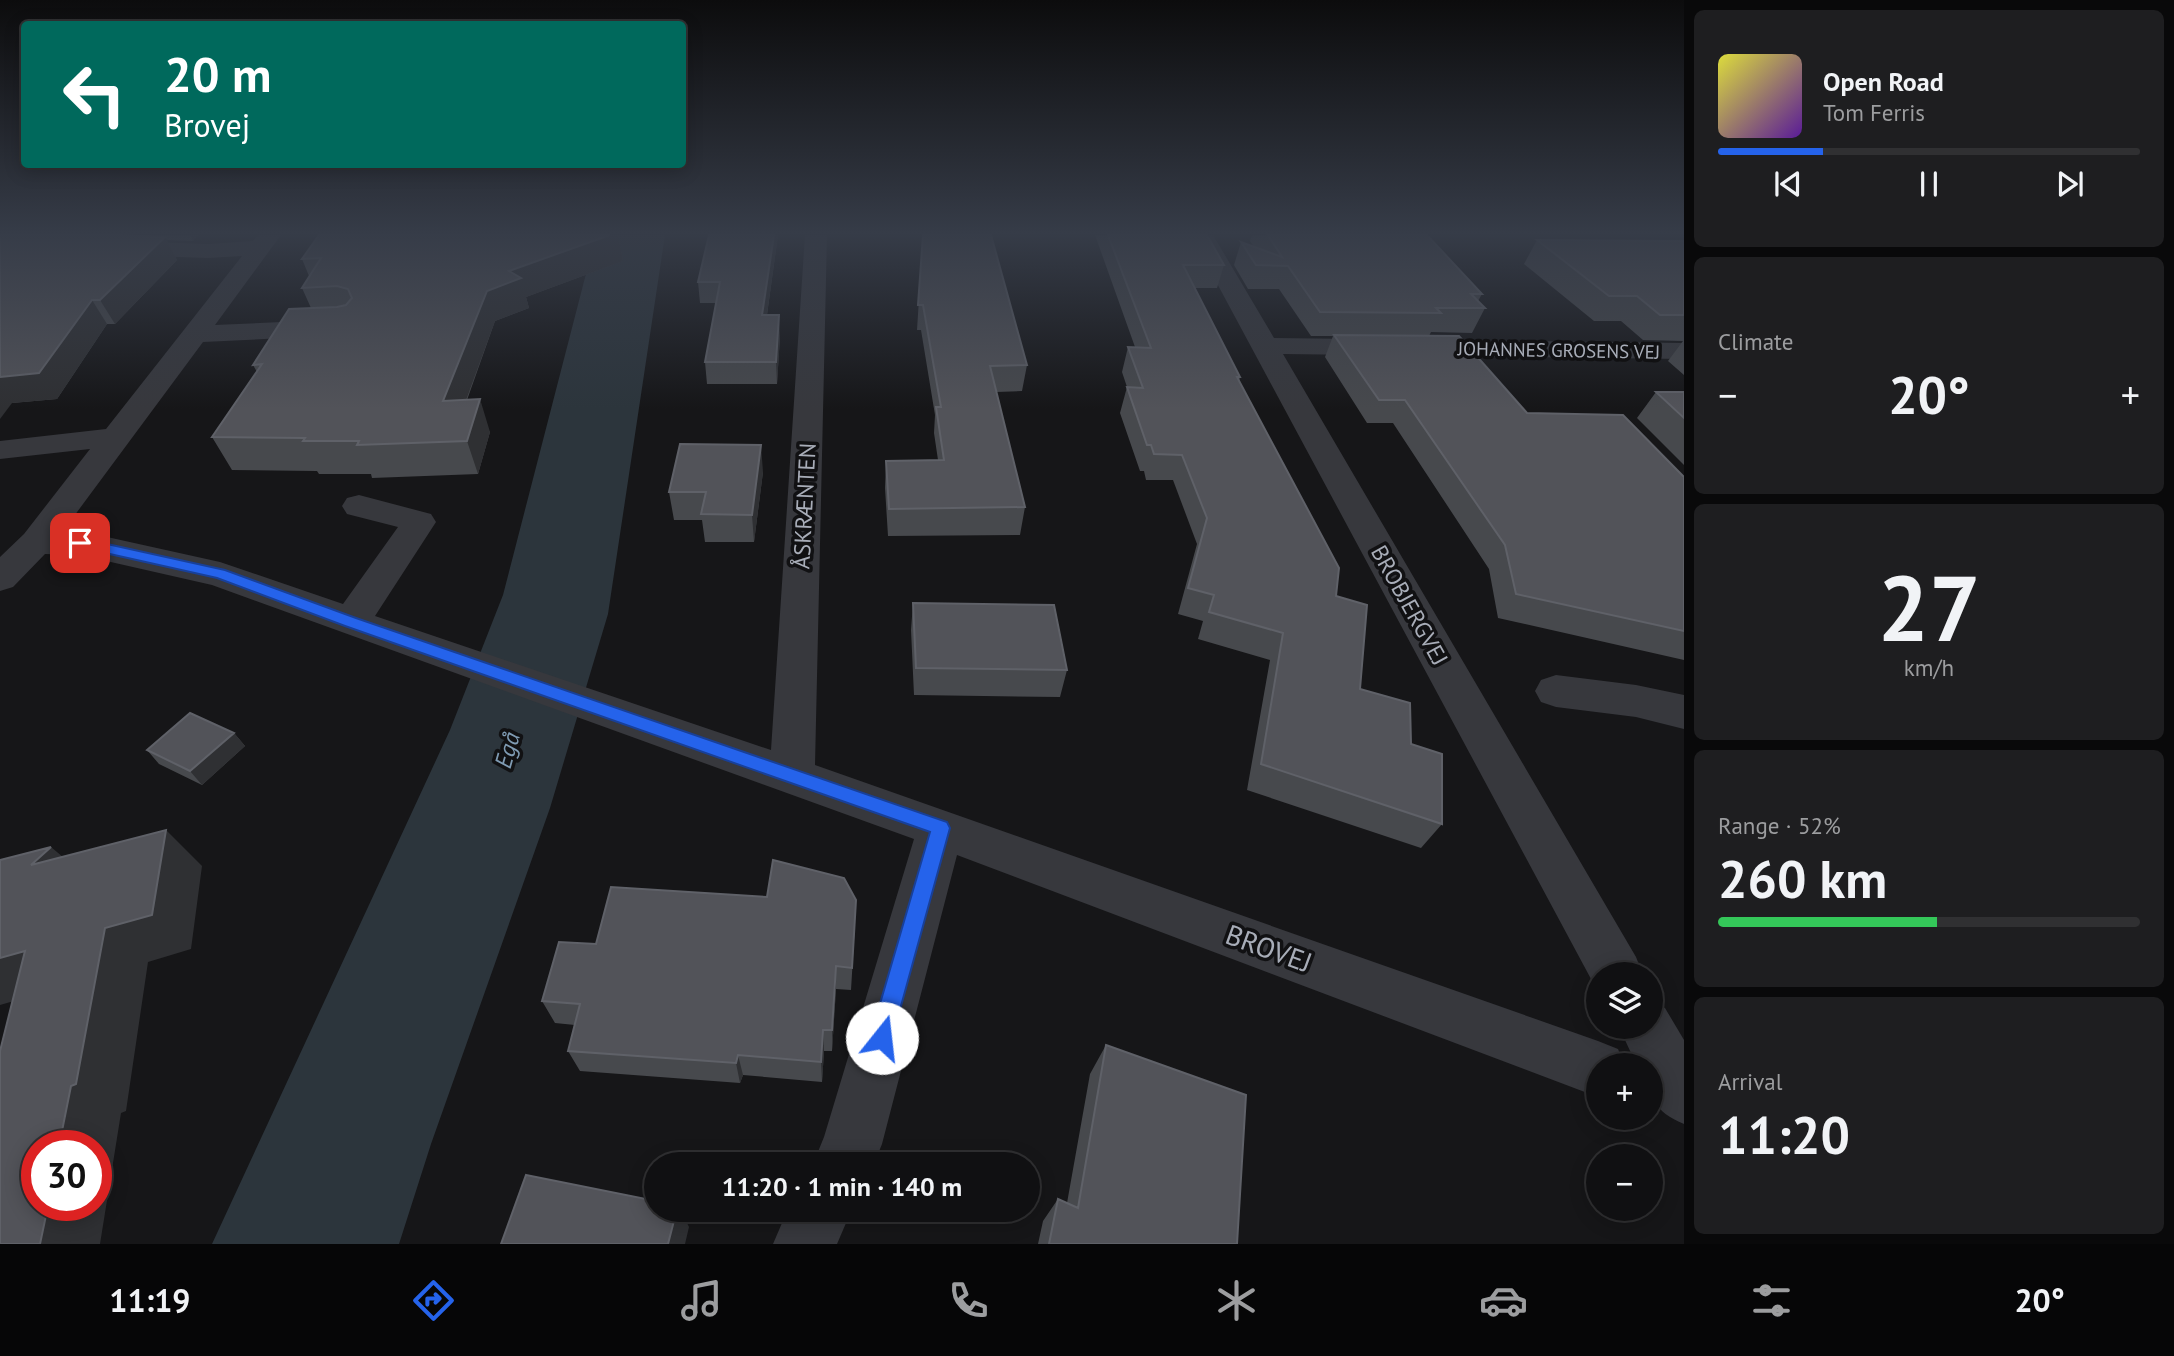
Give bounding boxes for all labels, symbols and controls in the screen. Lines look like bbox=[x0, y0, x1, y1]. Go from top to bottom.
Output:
text: 20 m bbox=[164, 42, 271, 106]
icon: left bbox=[49, 49, 140, 140]
text: Open Road bbox=[1823, 65, 1944, 98]
text: Tom Ferris bbox=[1823, 98, 1925, 127]
text: Brovej bbox=[164, 104, 250, 146]
icon: previous bbox=[1769, 165, 1807, 203]
icon: pause bbox=[1910, 165, 1948, 203]
icon: next bbox=[2051, 165, 2089, 203]
text: Climate bbox=[1718, 327, 1793, 356]
street label: JOHANNES GROSENS VEJ bbox=[1457, 336, 1660, 364]
text: 20° bbox=[1888, 361, 1970, 428]
text: − bbox=[1718, 370, 1737, 419]
text: + bbox=[2121, 370, 2140, 419]
street label: ÅSKRÆNTEN bbox=[786, 442, 822, 570]
pin bbox=[50, 513, 110, 573]
icon: arrive bbox=[61, 524, 99, 562]
street label: BROBJERGVEJ bbox=[1365, 540, 1455, 670]
text: 27 bbox=[1877, 548, 1981, 666]
text: km/h bbox=[1904, 653, 1954, 682]
water label: Egå bbox=[487, 728, 527, 772]
text: Range · 52% bbox=[1718, 811, 1841, 840]
text: 260 km bbox=[1718, 845, 1887, 912]
street label: BROVEJ bbox=[1221, 915, 1317, 981]
map controls bbox=[1586, 962, 1663, 1221]
button: layers bbox=[1586, 962, 1663, 1039]
position arrow bbox=[845, 1001, 919, 1075]
button: + bbox=[1586, 1053, 1663, 1130]
text: Arrival bbox=[1718, 1067, 1782, 1096]
text: 11:20 bbox=[1718, 1101, 1850, 1168]
speed limit sign: 30 bbox=[21, 1130, 112, 1221]
button: − bbox=[1586, 1144, 1663, 1221]
text: 11:20 · 1 min · 140 m bbox=[722, 1170, 962, 1203]
icon: directions bbox=[409, 1276, 458, 1325]
icon: music bbox=[677, 1276, 726, 1325]
icon: phone bbox=[944, 1276, 993, 1325]
icon: climate bbox=[1212, 1276, 1261, 1325]
icon: car bbox=[1479, 1276, 1528, 1325]
icon: filters bbox=[1747, 1276, 1796, 1325]
text: 11:19 bbox=[109, 1279, 190, 1321]
text: 20° bbox=[2014, 1279, 2065, 1321]

